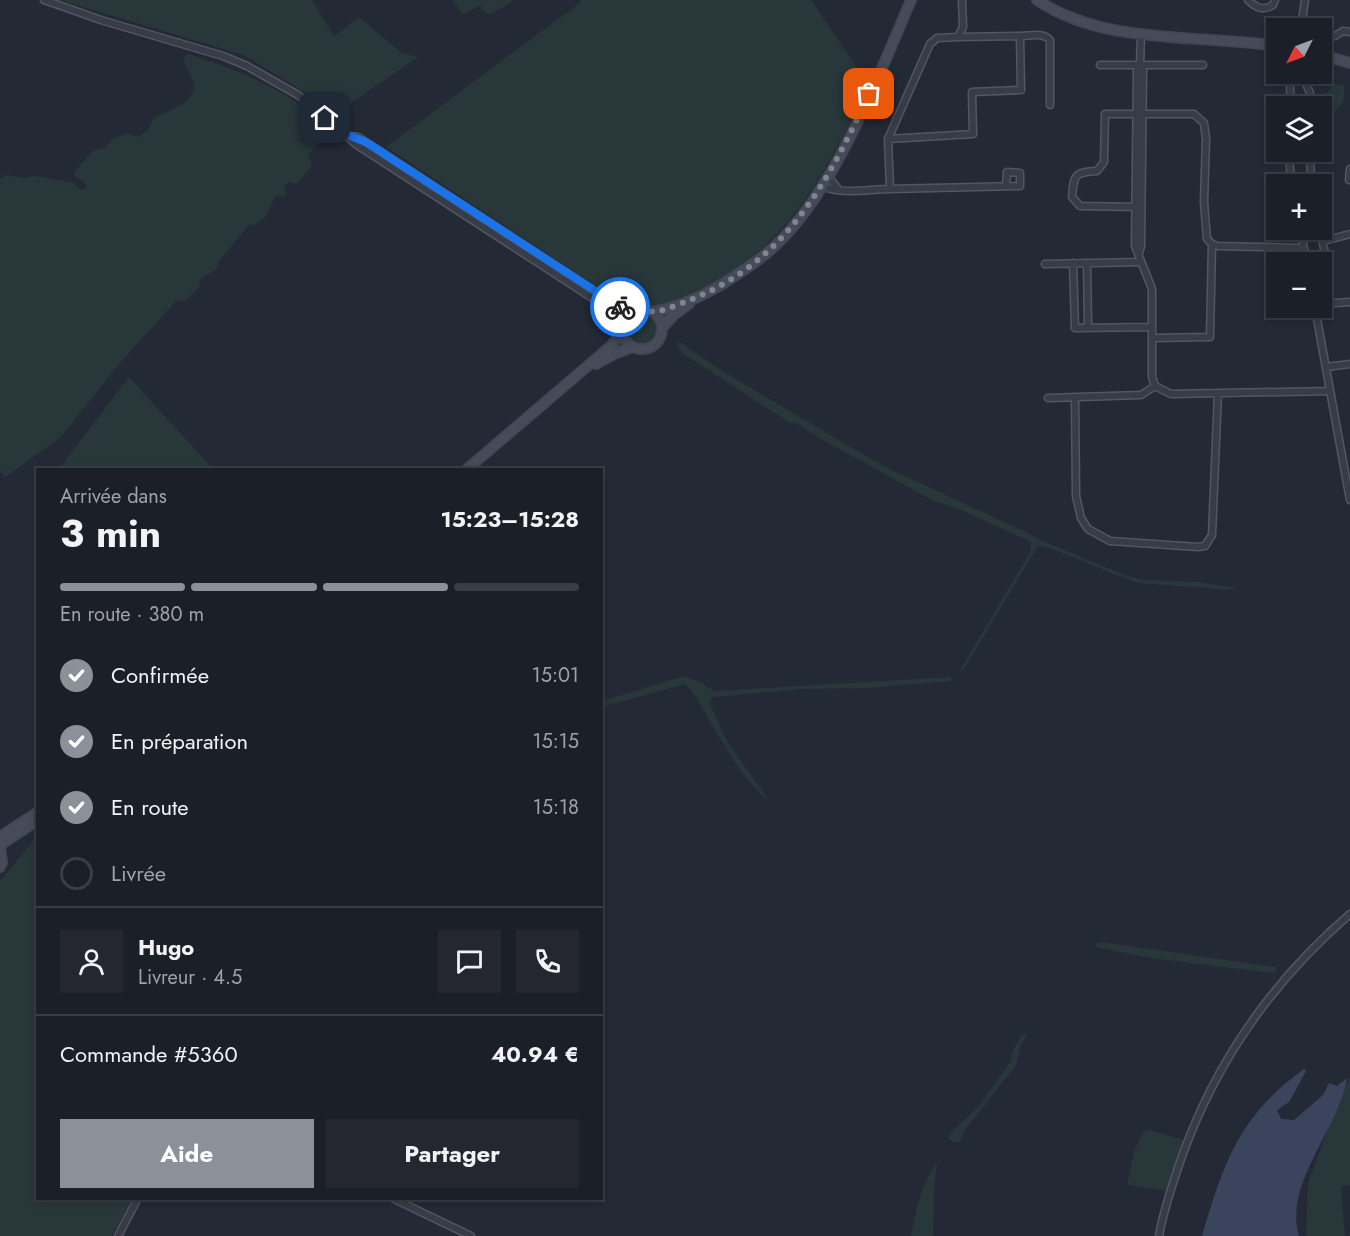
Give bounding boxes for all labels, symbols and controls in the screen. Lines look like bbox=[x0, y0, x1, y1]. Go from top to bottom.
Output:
north arrow bbox=[1266, 18, 1332, 84]
map controls bbox=[1266, 18, 1332, 318]
pin bbox=[843, 68, 894, 119]
icon: bag bbox=[852, 77, 885, 110]
pin bbox=[299, 92, 350, 143]
button: layers bbox=[1266, 96, 1332, 162]
icon: home bbox=[308, 101, 341, 134]
button: + bbox=[1266, 174, 1332, 240]
button: − bbox=[1266, 252, 1332, 318]
courier bbox=[590, 277, 650, 337]
icon: bike bbox=[604, 291, 637, 324]
text: Arrivée dans bbox=[60, 482, 167, 511]
text: 15:23–15:28 bbox=[440, 503, 579, 535]
text: 3 min bbox=[60, 505, 161, 562]
text: En route · 380 m bbox=[60, 600, 204, 629]
icon: check bbox=[60, 659, 93, 692]
text: Confirmée bbox=[111, 659, 209, 691]
text: 15:01 bbox=[532, 661, 579, 690]
icon: check bbox=[60, 725, 93, 758]
text: En préparation bbox=[111, 725, 248, 757]
text: 15:15 bbox=[532, 727, 579, 756]
icon: check bbox=[60, 791, 93, 824]
text: En route bbox=[111, 791, 189, 823]
text: 15:18 bbox=[533, 793, 579, 822]
text: Livrée bbox=[111, 857, 166, 889]
button: person bbox=[60, 930, 123, 993]
button: chat bbox=[438, 930, 501, 993]
button: phone bbox=[516, 930, 579, 993]
text: Hugo bbox=[138, 931, 194, 963]
text: Livreur · 4.5 bbox=[138, 963, 242, 992]
text: Commande #5360 bbox=[60, 1038, 238, 1070]
text: 40.94 € bbox=[491, 1038, 579, 1070]
button: Aide bbox=[60, 1119, 314, 1188]
button: Partager bbox=[326, 1119, 579, 1188]

